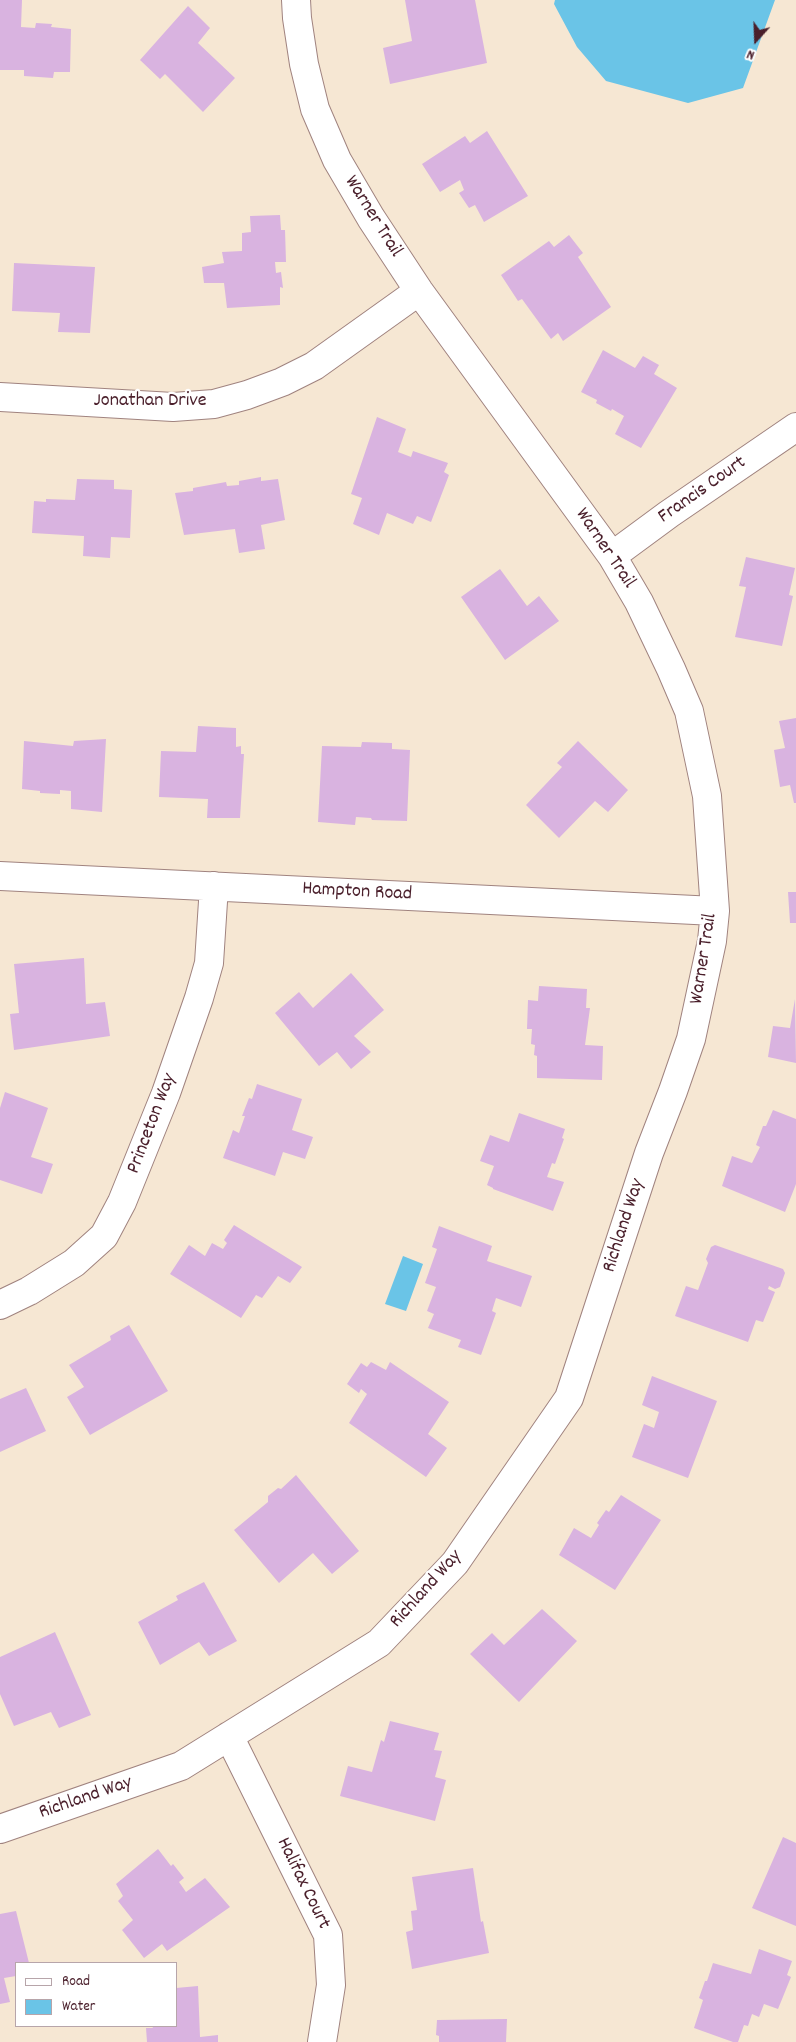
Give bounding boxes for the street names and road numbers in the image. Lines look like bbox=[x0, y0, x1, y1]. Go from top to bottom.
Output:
street label: Warner Trail bbox=[338, 172, 406, 262]
street label: Jonathan Drive bbox=[93, 390, 207, 414]
street label: Francis Court bbox=[654, 452, 752, 530]
street label: Warner Trail bbox=[568, 504, 640, 594]
street label: Hampton Road bbox=[301, 878, 413, 908]
street label: Warner Trail bbox=[686, 912, 724, 1006]
street label: Princeton Way bbox=[123, 1071, 183, 1177]
street label: Richland Way bbox=[599, 1176, 651, 1276]
street label: Richland Way bbox=[386, 1546, 468, 1634]
street label: Richland Way bbox=[36, 1772, 136, 1826]
street label: Halifax Court bbox=[270, 1834, 334, 1934]

